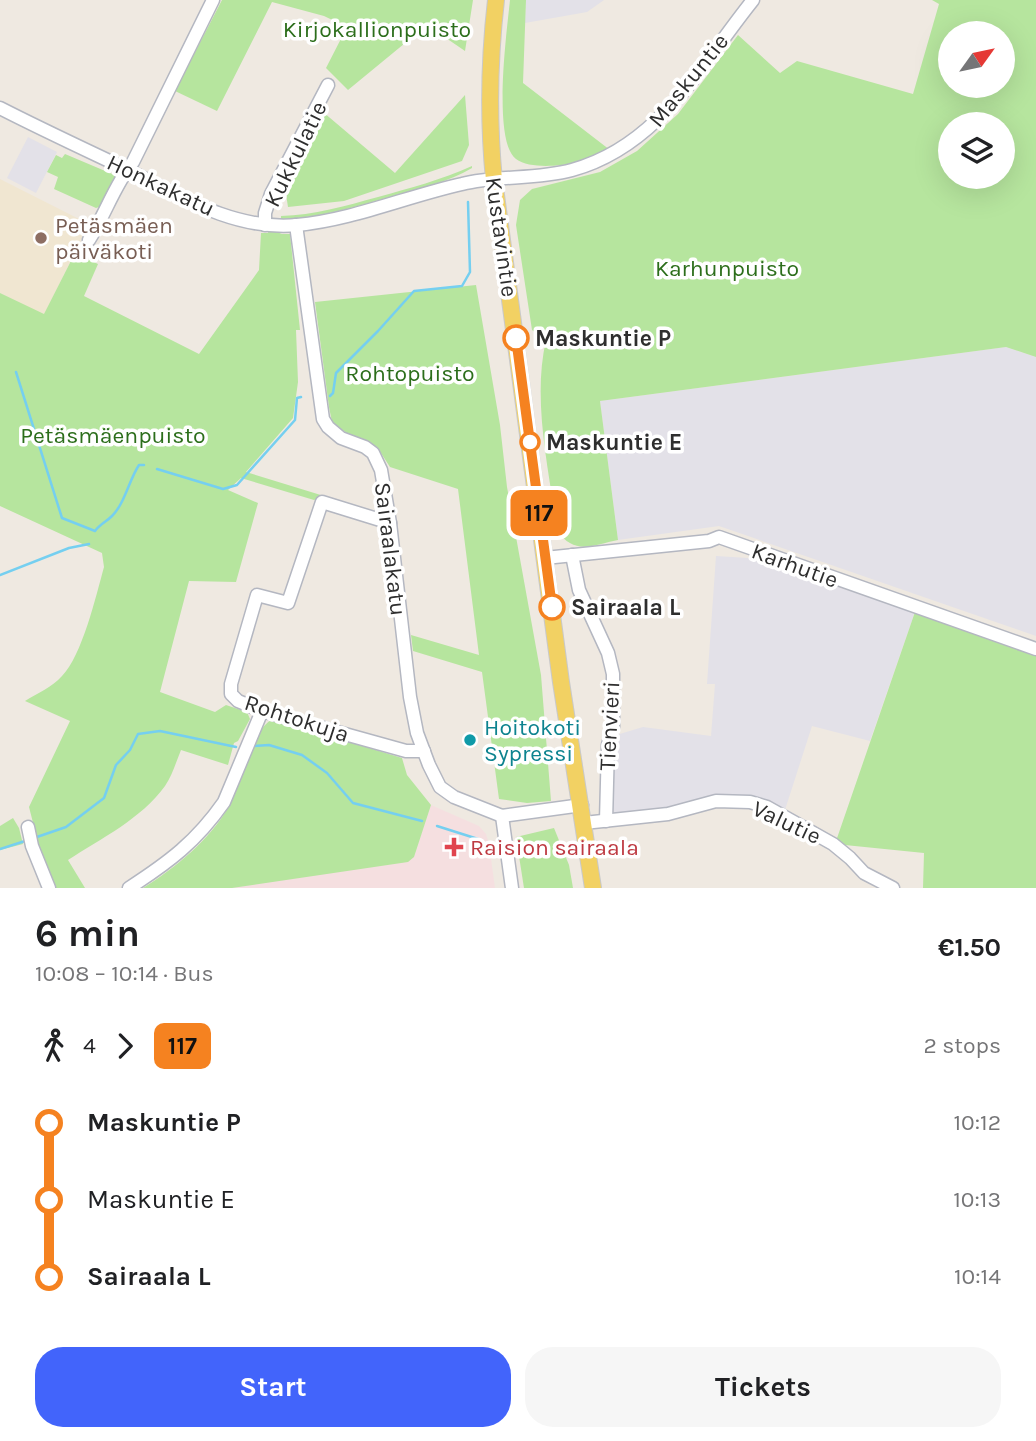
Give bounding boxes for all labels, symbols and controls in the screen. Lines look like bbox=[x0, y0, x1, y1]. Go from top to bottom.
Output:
park label: Kirjokallionpuisto bbox=[283, 16, 471, 43]
north arrow bbox=[938, 21, 1015, 98]
map controls bbox=[938, 21, 1015, 189]
street label: Maskuntie bbox=[643, 28, 734, 132]
street label: Kukkulatie bbox=[258, 97, 333, 211]
button: layers bbox=[938, 112, 1015, 189]
street label: Honkakatu bbox=[103, 149, 219, 222]
street label: Kustavintie bbox=[480, 175, 523, 299]
place label: Petäsmäen päiväkoti bbox=[55, 212, 173, 265]
marker: Petäsmäen päiväkoti bbox=[33, 230, 49, 246]
park label: Karhunpuisto bbox=[655, 255, 799, 282]
marker: Maskuntie P bbox=[503, 325, 529, 351]
place label: Maskuntie P bbox=[535, 325, 671, 352]
park label: Rohtopuisto bbox=[345, 360, 475, 387]
park label: Petäsmäenpuisto bbox=[20, 422, 206, 449]
place label: Maskuntie E bbox=[546, 429, 682, 456]
marker: Maskuntie E bbox=[520, 432, 540, 452]
street label: Sairaalakatu bbox=[369, 481, 412, 617]
line badge: 117 bbox=[499, 490, 579, 536]
text: 117 bbox=[524, 499, 554, 527]
street label: Karhutie bbox=[748, 537, 842, 594]
marker: Sairaala L bbox=[539, 594, 565, 620]
place label: Sairaala L bbox=[571, 594, 680, 621]
street label: Tienvieri bbox=[594, 681, 625, 771]
street label: Rohtokuja bbox=[241, 689, 353, 748]
place label: Hoitokoti Sypressi bbox=[484, 714, 581, 767]
marker: Hoitokoti Sypressi bbox=[462, 732, 478, 748]
street label: Valutie bbox=[748, 795, 825, 850]
place label: Raision sairaala bbox=[470, 834, 639, 861]
marker: Raision sairaala bbox=[444, 837, 464, 857]
text: 6 min bbox=[35, 911, 140, 956]
text: €1.50 bbox=[938, 932, 1001, 963]
text: 10:08 – 10:14 · Bus bbox=[35, 960, 213, 987]
icon: walk bbox=[35, 1027, 73, 1065]
icon: forward bbox=[106, 1027, 144, 1065]
text: 4 bbox=[83, 1032, 96, 1059]
text: 117 bbox=[168, 1032, 197, 1060]
text: 2 stops bbox=[923, 1032, 1001, 1059]
text: Maskuntie P bbox=[87, 1107, 241, 1138]
text: 10:12 bbox=[954, 1109, 1001, 1136]
text: Maskuntie E bbox=[87, 1184, 235, 1215]
text: 10:13 bbox=[953, 1186, 1001, 1213]
text: Sairaala L bbox=[87, 1261, 211, 1292]
text: 10:14 bbox=[954, 1263, 1001, 1290]
button: Start bbox=[35, 1347, 511, 1427]
button: Tickets bbox=[525, 1347, 1001, 1427]

